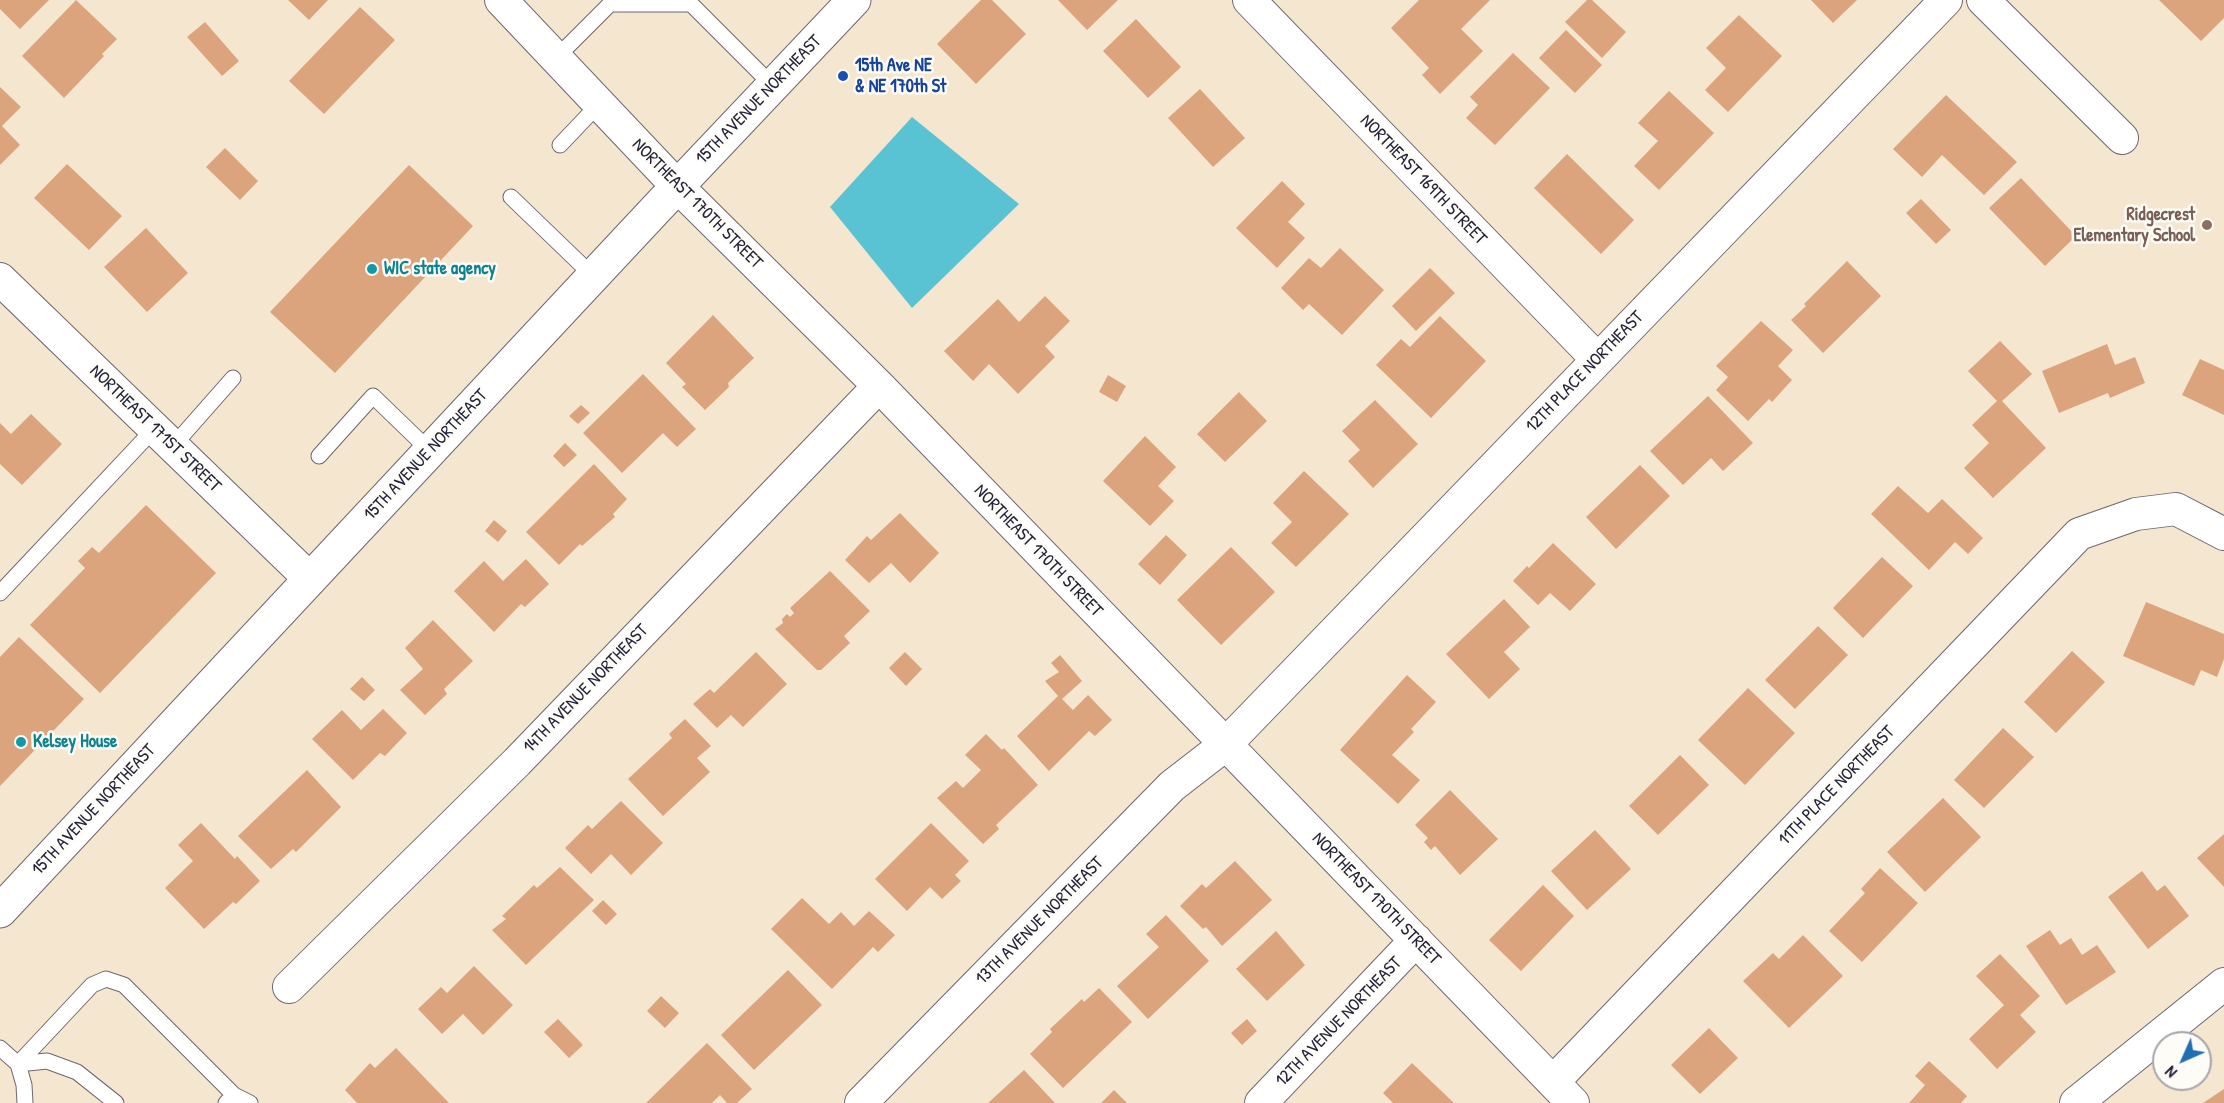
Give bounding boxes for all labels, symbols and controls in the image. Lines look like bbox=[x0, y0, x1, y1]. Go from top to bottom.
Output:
street label: 15TH AVENUE NORTHEAST bbox=[692, 31, 826, 169]
place label: 15th Ave NE & NE 170th St bbox=[855, 55, 946, 98]
marker: 15th Ave NE & NE 170th St bbox=[836, 69, 850, 83]
street label: NORTHEAST 169TH STREET bbox=[1355, 110, 1491, 250]
street label: NORTHEAST 170TH STREET bbox=[627, 134, 767, 274]
place label: Ridgecrest Elementary School bbox=[2074, 204, 2195, 246]
marker: Ridgecrest Elementary School bbox=[2200, 218, 2214, 232]
place label: WIC state agency bbox=[384, 258, 496, 280]
marker: WIC state agency bbox=[365, 262, 379, 276]
street label: 12TH PLACE NORTHEAST bbox=[1522, 307, 1648, 437]
street label: NORTHEAST 171ST STREET bbox=[85, 361, 225, 497]
street label: 15TH AVENUE NORTHEAST bbox=[360, 385, 492, 525]
street label: NORTHEAST 170TH STREET bbox=[969, 480, 1107, 622]
street label: 14TH AVENUE NORTHEAST bbox=[519, 620, 653, 758]
street label: 11TH PLACE NORTHEAST bbox=[1774, 722, 1900, 850]
place label: Kelsey House bbox=[33, 731, 117, 753]
marker: Kelsey House bbox=[14, 735, 28, 749]
street label: 15TH AVENUE NORTHEAST bbox=[28, 740, 160, 880]
street label: NORTHEAST 170TH STREET bbox=[1307, 828, 1445, 970]
street label: 13TH AVENUE NORTHEAST bbox=[972, 853, 1108, 989]
street label: 12TH AVENUE NORTHEAST bbox=[1271, 952, 1407, 1092]
north arrow bbox=[2152, 1031, 2212, 1091]
text: N bbox=[2160, 1062, 2181, 1083]

